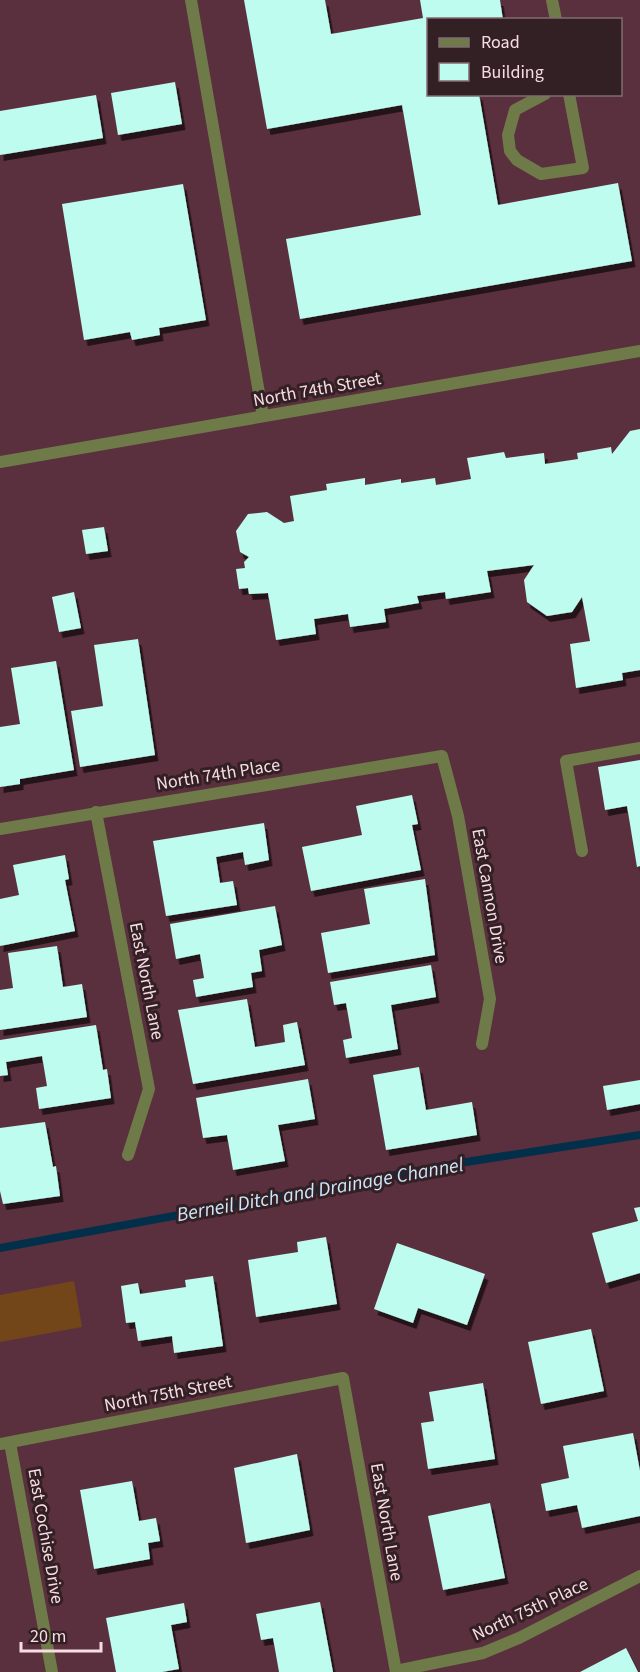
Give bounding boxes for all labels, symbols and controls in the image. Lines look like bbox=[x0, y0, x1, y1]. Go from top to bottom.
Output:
legend bbox=[427, 18, 622, 96]
text: Road bbox=[481, 30, 520, 55]
text: Building bbox=[481, 60, 544, 85]
street label: North 74th Street bbox=[251, 366, 383, 413]
street label: North 74th Place bbox=[154, 752, 282, 797]
street label: East Cannon Drive bbox=[465, 827, 514, 966]
street label: East North Lane bbox=[123, 920, 170, 1042]
water label: Berneil Ditch and Drainage Channel bbox=[175, 1151, 466, 1229]
street label: North 75th Street bbox=[102, 1369, 234, 1418]
street label: East North Lane bbox=[364, 1461, 409, 1583]
street label: East Cochise Drive bbox=[21, 1466, 70, 1606]
street label: North 75th Place bbox=[468, 1572, 592, 1647]
scale bar bbox=[21, 1615, 100, 1653]
text: 20 m bbox=[30, 1624, 66, 1649]

